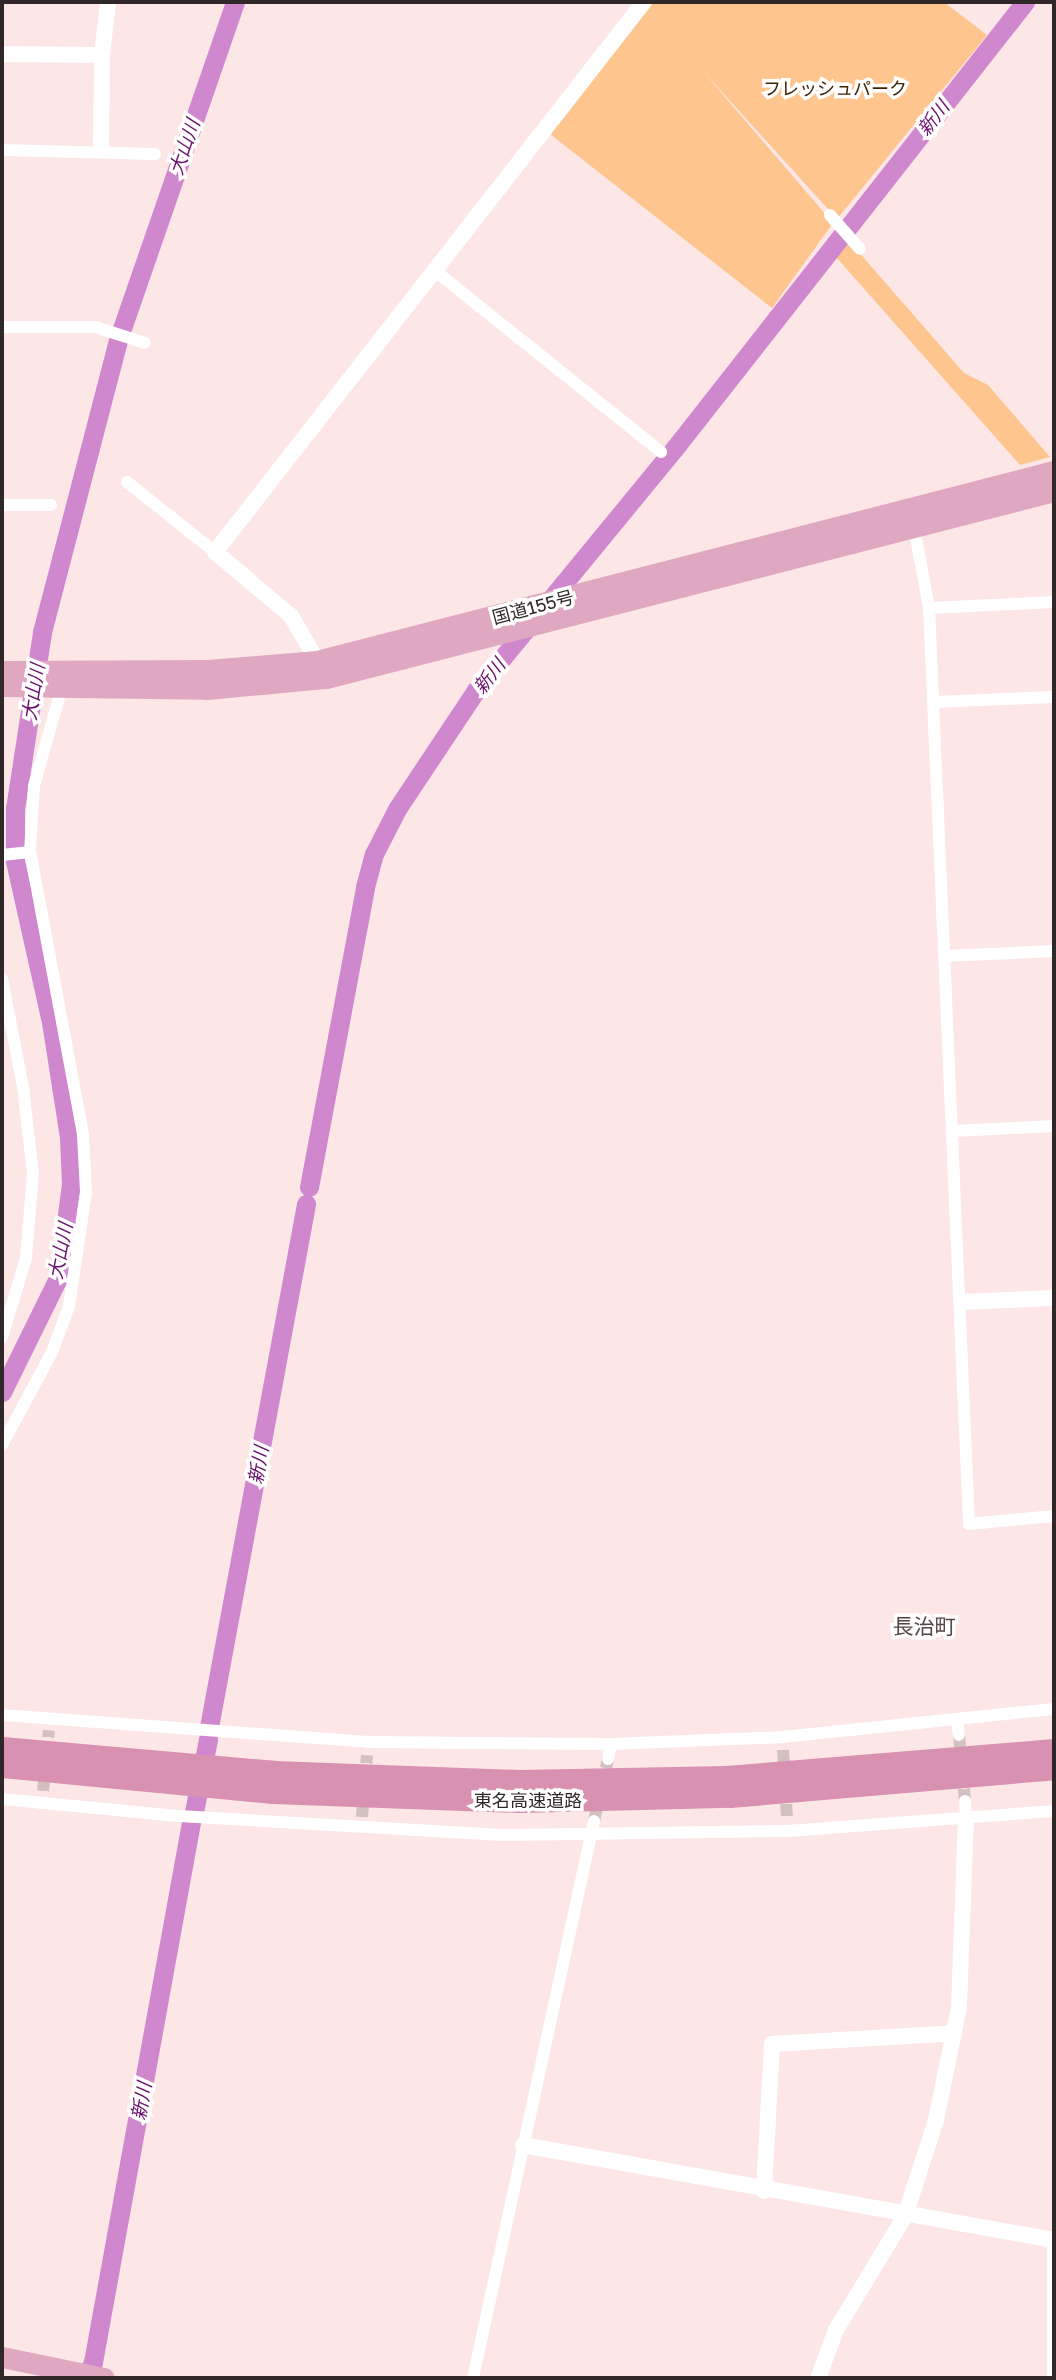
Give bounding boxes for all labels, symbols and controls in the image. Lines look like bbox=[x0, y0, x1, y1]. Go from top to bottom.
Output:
park label: フレッシュパーク bbox=[763, 77, 907, 99]
water label: 新川 bbox=[912, 96, 954, 140]
water label: 大山川 bbox=[164, 116, 204, 178]
street label: 国道155号 bbox=[490, 586, 576, 628]
water label: 新川 bbox=[468, 654, 510, 698]
water label: 大山川 bbox=[17, 662, 49, 722]
water label: 大山川 bbox=[43, 1221, 77, 1281]
water label: 新川 bbox=[243, 1444, 273, 1486]
district label: 長治町 bbox=[893, 1613, 955, 1639]
street label: 東名高速道路 bbox=[474, 1789, 582, 1811]
water label: 新川 bbox=[126, 2080, 156, 2122]

